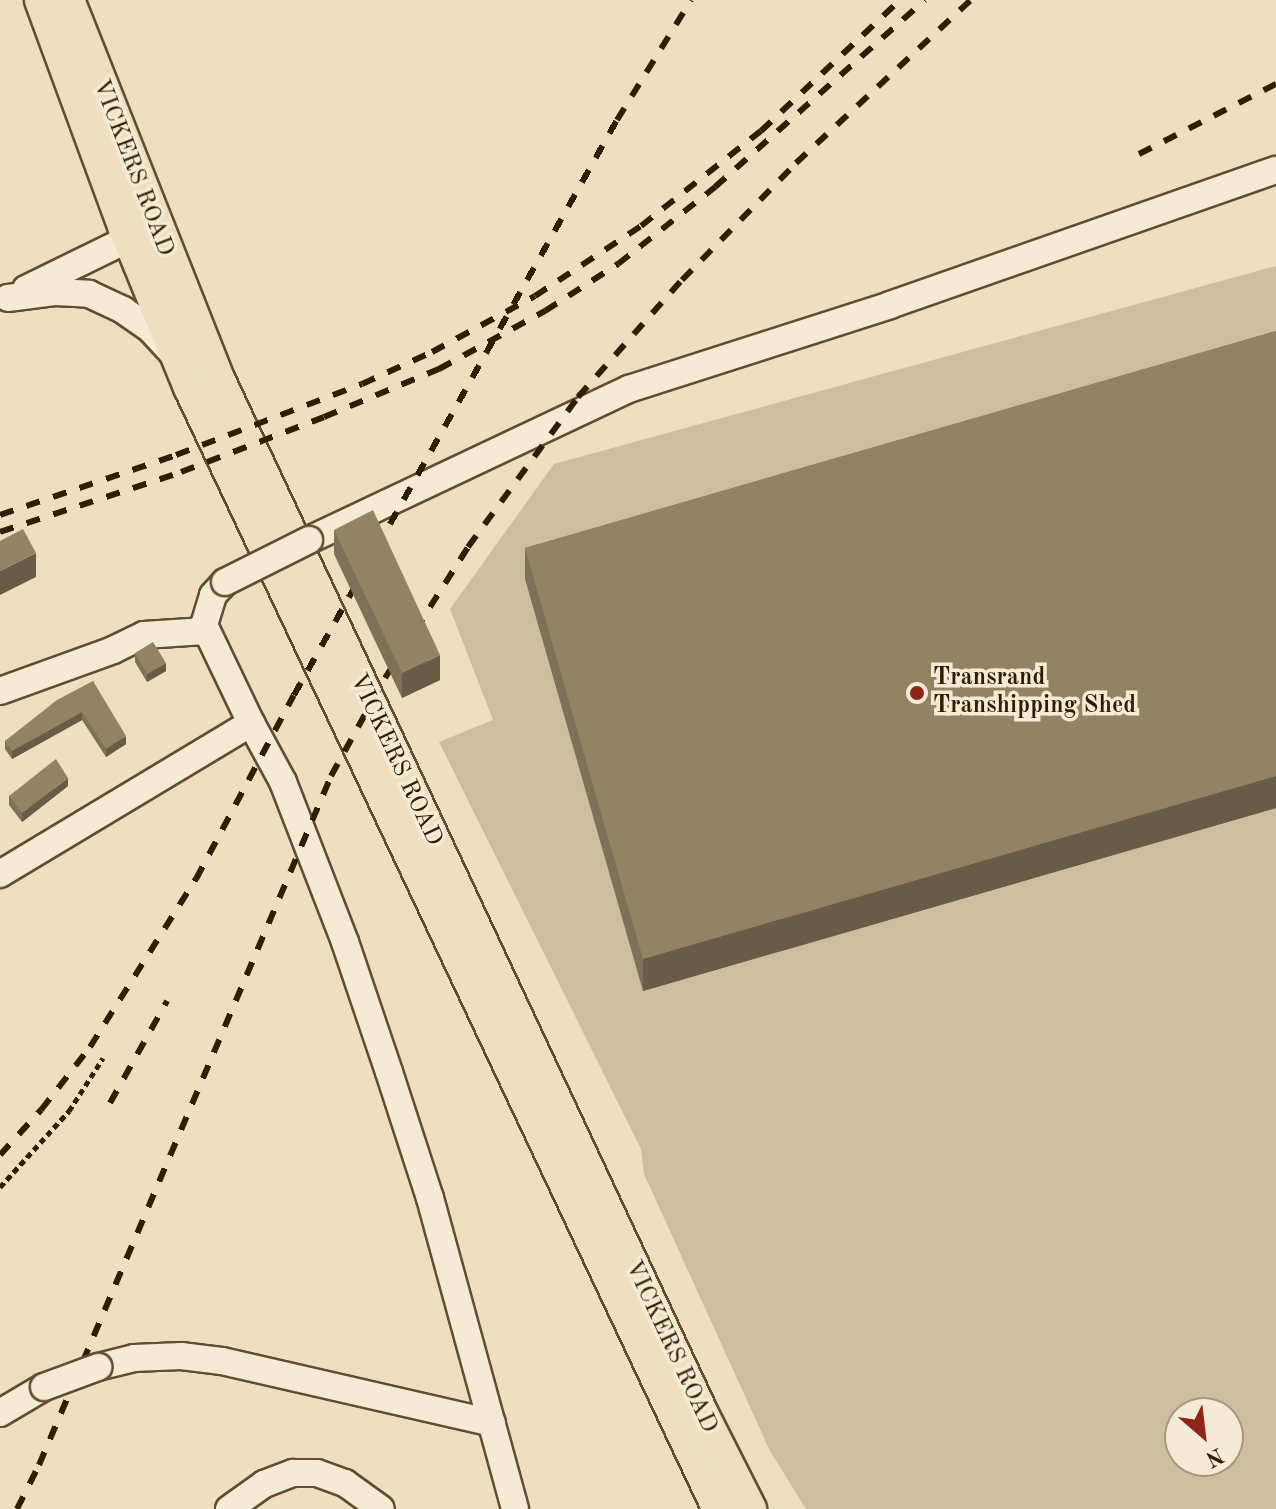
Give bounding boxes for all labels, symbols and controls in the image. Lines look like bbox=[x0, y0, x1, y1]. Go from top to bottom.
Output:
street label: VICKERS ROAD bbox=[85, 75, 179, 261]
place label: Transrand Transhipping Shed bbox=[933, 665, 1136, 721]
street label: VICKERS ROAD bbox=[342, 669, 448, 851]
marker: Transrand Transhipping Shed bbox=[908, 684, 926, 702]
street label: VICKERS ROAD bbox=[617, 1256, 723, 1438]
north arrow bbox=[1164, 1397, 1244, 1477]
text: N bbox=[1202, 1443, 1227, 1470]

